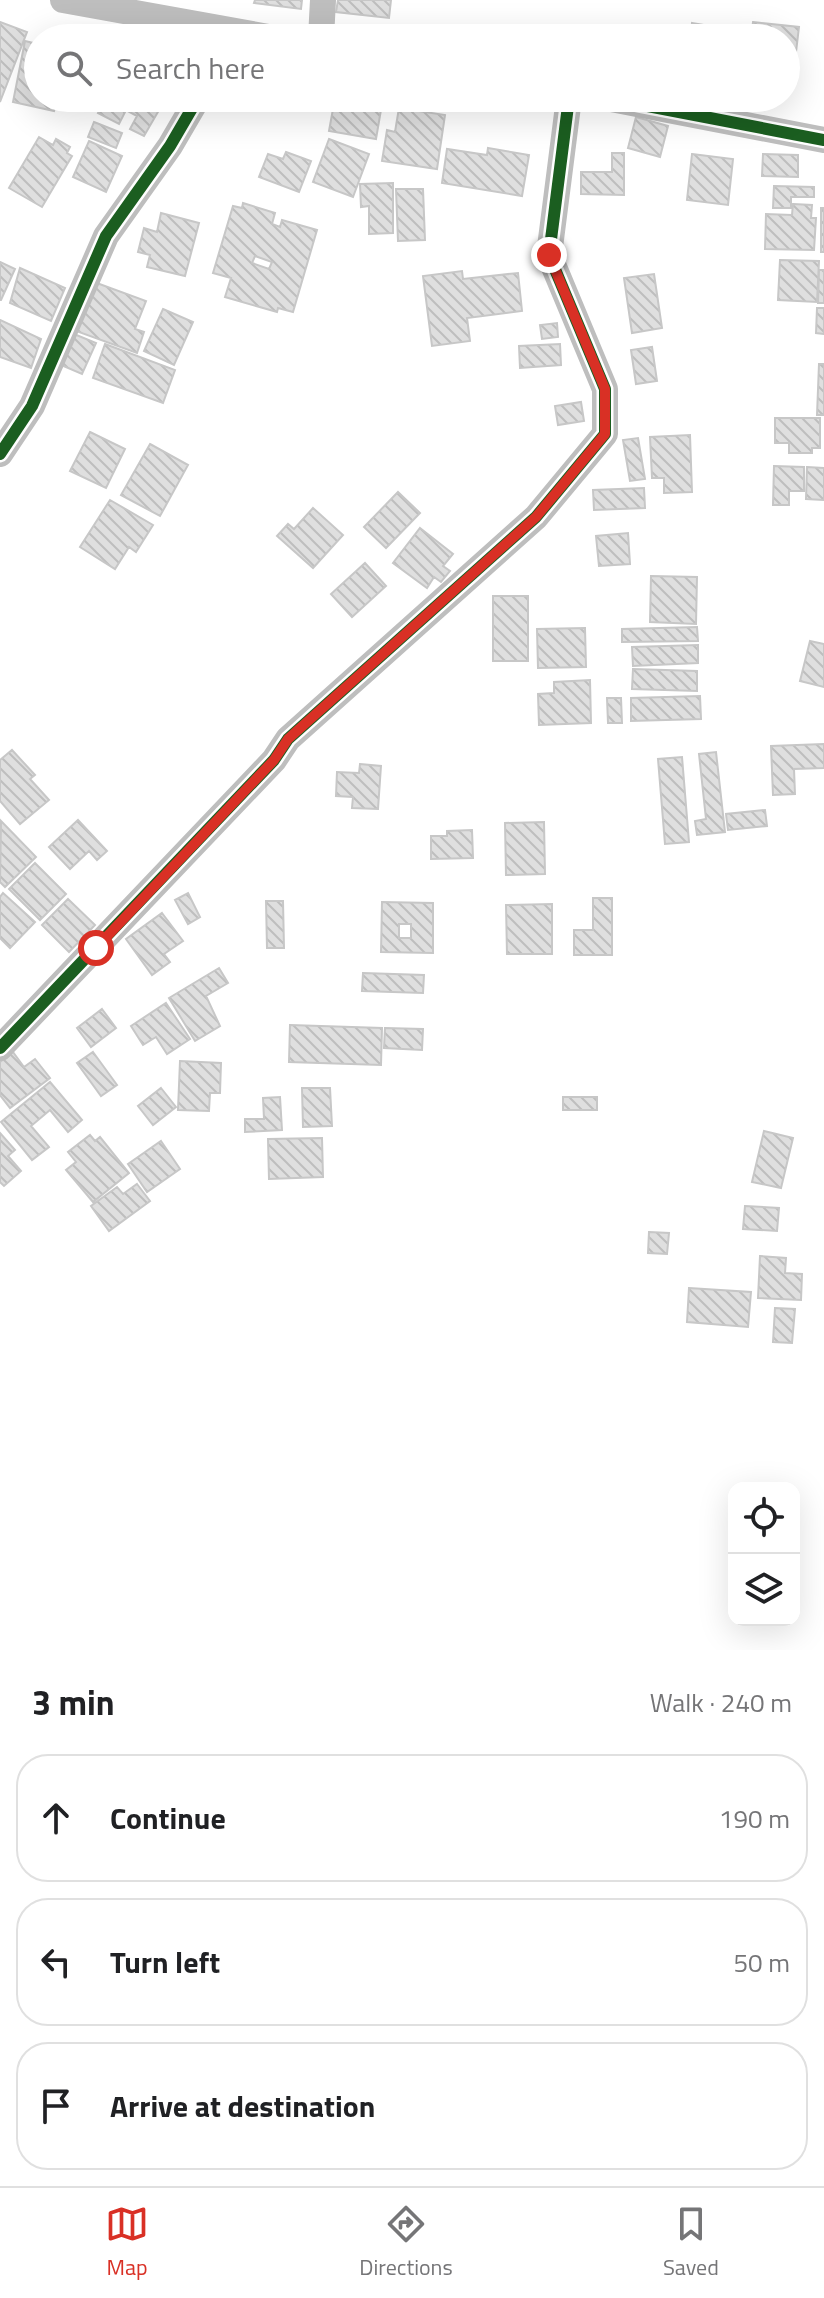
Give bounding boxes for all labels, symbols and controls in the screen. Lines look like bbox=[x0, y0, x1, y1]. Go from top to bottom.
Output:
search box bbox=[24, 24, 800, 112]
text: Search here bbox=[116, 45, 265, 91]
icon: search bbox=[52, 46, 96, 90]
route end bbox=[531, 237, 567, 273]
route start bbox=[78, 930, 114, 966]
map controls bbox=[728, 1482, 800, 1626]
button: locate bbox=[728, 1482, 800, 1554]
button: layers bbox=[728, 1554, 800, 1626]
text: 3 min bbox=[32, 1676, 115, 1728]
text: Walk · 240 m bbox=[650, 1683, 792, 1722]
text: Continue bbox=[110, 1795, 226, 1841]
icon: ahead bbox=[34, 1796, 78, 1840]
text: 190 m bbox=[719, 1799, 790, 1838]
text: Turn left bbox=[110, 1939, 220, 1985]
icon: left bbox=[34, 1940, 78, 1984]
text: 50 m bbox=[733, 1943, 790, 1982]
text: Arrive at destination bbox=[110, 2083, 375, 2129]
icon: arrive bbox=[34, 2084, 78, 2128]
tab: Map bbox=[105, 2202, 149, 2284]
tab: Directions bbox=[359, 2202, 453, 2284]
tab: Saved bbox=[663, 2202, 719, 2284]

